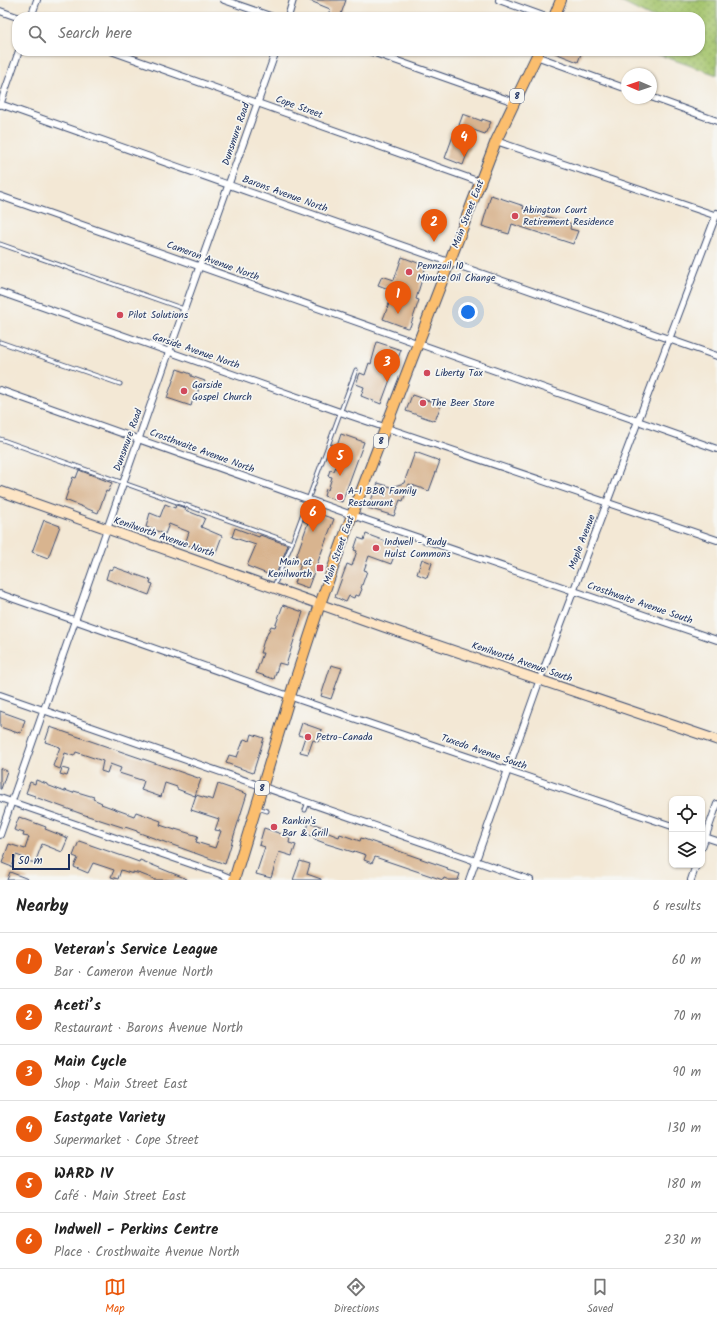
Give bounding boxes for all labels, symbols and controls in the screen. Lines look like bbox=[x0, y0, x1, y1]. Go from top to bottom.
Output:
search box bbox=[12, 12, 705, 56]
text: Search here bbox=[58, 22, 132, 46]
icon: search bbox=[26, 23, 48, 45]
north arrow bbox=[621, 68, 657, 104]
road number: 8 bbox=[510, 89, 524, 103]
street label: Cope Street bbox=[273, 91, 325, 123]
street label: Dunsmure Road bbox=[218, 99, 255, 168]
pin: 4 bbox=[451, 124, 477, 157]
street label: Barons Avenue North bbox=[240, 171, 330, 217]
street label: Main Street East bbox=[448, 177, 488, 251]
place label: Abington Court Retirement Residence bbox=[523, 202, 614, 230]
pin: 2 bbox=[421, 209, 447, 242]
marker: Abington Court Retirement Residence bbox=[510, 211, 520, 221]
street label: Cameron Avenue North bbox=[164, 237, 262, 285]
place label: Pennzoil 10 Minute Oil Change bbox=[417, 258, 496, 286]
marker: Pennzoil 10 Minute Oil Change bbox=[404, 267, 414, 277]
pin: 1 bbox=[385, 281, 411, 314]
your location bbox=[458, 302, 478, 322]
place label: Pilot Solutions bbox=[128, 307, 189, 323]
marker: Pilot Solutions bbox=[115, 310, 125, 320]
street label: Garside Avenue North bbox=[150, 329, 242, 373]
pin: 3 bbox=[374, 349, 400, 382]
place label: Liberty Tax bbox=[435, 365, 484, 381]
marker: Liberty Tax bbox=[422, 368, 432, 378]
place label: Garside Gospel Church bbox=[192, 377, 252, 405]
marker: Garside Gospel Church bbox=[179, 386, 189, 396]
place label: The Beer Store bbox=[431, 395, 495, 411]
marker: The Beer Store bbox=[418, 398, 428, 408]
street label: Dunsmure Road bbox=[109, 406, 147, 474]
street label: Crosthwaite Avenue North bbox=[147, 425, 257, 477]
road number: 8 bbox=[374, 434, 388, 448]
pin: 5 bbox=[327, 443, 353, 476]
place label: A-1 BBQ Family Restaurant bbox=[348, 483, 417, 511]
marker: A-1 BBQ Family Restaurant bbox=[335, 492, 345, 502]
pin: 6 bbox=[300, 499, 326, 532]
street label: Kenilworth Avenue North bbox=[111, 512, 217, 562]
street label: Maple Avenue bbox=[564, 512, 600, 572]
street label: Main Street East bbox=[319, 513, 359, 587]
place label: Indwell - Rudy Hulst Commons bbox=[384, 534, 451, 562]
marker: Indwell - Rudy Hulst Commons bbox=[371, 543, 381, 553]
place label: Main at Kenilworth bbox=[268, 554, 312, 582]
marker: Main at Kenilworth bbox=[315, 563, 325, 573]
street label: Crosthwaite Avenue South bbox=[585, 577, 695, 629]
street label: Kenilworth Avenue South bbox=[469, 637, 575, 687]
place label: Petro-Canada bbox=[316, 729, 373, 745]
street label: Tuxedo Avenue South bbox=[439, 730, 529, 774]
marker: Petro-Canada bbox=[303, 732, 313, 742]
road number: 8 bbox=[255, 781, 269, 795]
map controls bbox=[669, 796, 705, 868]
button: locate bbox=[669, 796, 705, 832]
place label: Rankin's Bar & Grill bbox=[282, 813, 329, 841]
marker: Rankin's Bar & Grill bbox=[269, 822, 279, 832]
button: layers bbox=[669, 832, 705, 868]
scale bar bbox=[12, 852, 70, 871]
text: 50 m bbox=[18, 852, 43, 870]
text: Nearby bbox=[16, 893, 68, 920]
text: 6 results bbox=[653, 896, 701, 917]
text: Veteran's Service League bbox=[54, 938, 218, 962]
text: 1 bbox=[27, 950, 31, 971]
text: 60 m bbox=[672, 950, 701, 971]
text: Bar · Cameron Avenue North bbox=[54, 962, 213, 983]
text: Aceti’s bbox=[54, 994, 101, 1018]
text: 2 bbox=[25, 1006, 33, 1027]
text: 70 m bbox=[673, 1006, 701, 1027]
text: Restaurant · Barons Avenue North bbox=[54, 1018, 243, 1039]
text: Main Cycle bbox=[54, 1050, 127, 1074]
text: 3 bbox=[25, 1062, 33, 1083]
text: 90 m bbox=[673, 1062, 701, 1083]
text: Shop · Main Street East bbox=[54, 1074, 188, 1095]
text: Eastgate Variety bbox=[54, 1106, 165, 1130]
text: 4 bbox=[25, 1118, 33, 1139]
text: 130 m bbox=[667, 1118, 701, 1139]
text: Supermarket · Cope Street bbox=[54, 1130, 199, 1151]
text: WARD IV bbox=[54, 1162, 113, 1186]
text: 5 bbox=[26, 1174, 32, 1195]
text: 180 m bbox=[667, 1174, 701, 1195]
text: Café · Main Street East bbox=[54, 1186, 186, 1207]
text: Indwell - Perkins Centre bbox=[54, 1218, 218, 1242]
text: 6 bbox=[25, 1230, 33, 1251]
text: 230 m bbox=[664, 1230, 701, 1251]
text: Place · Crosthwaite Avenue North bbox=[54, 1242, 240, 1263]
tab: Map bbox=[104, 1276, 126, 1318]
tab: Directions bbox=[334, 1276, 379, 1318]
tab: Saved bbox=[587, 1276, 613, 1318]

